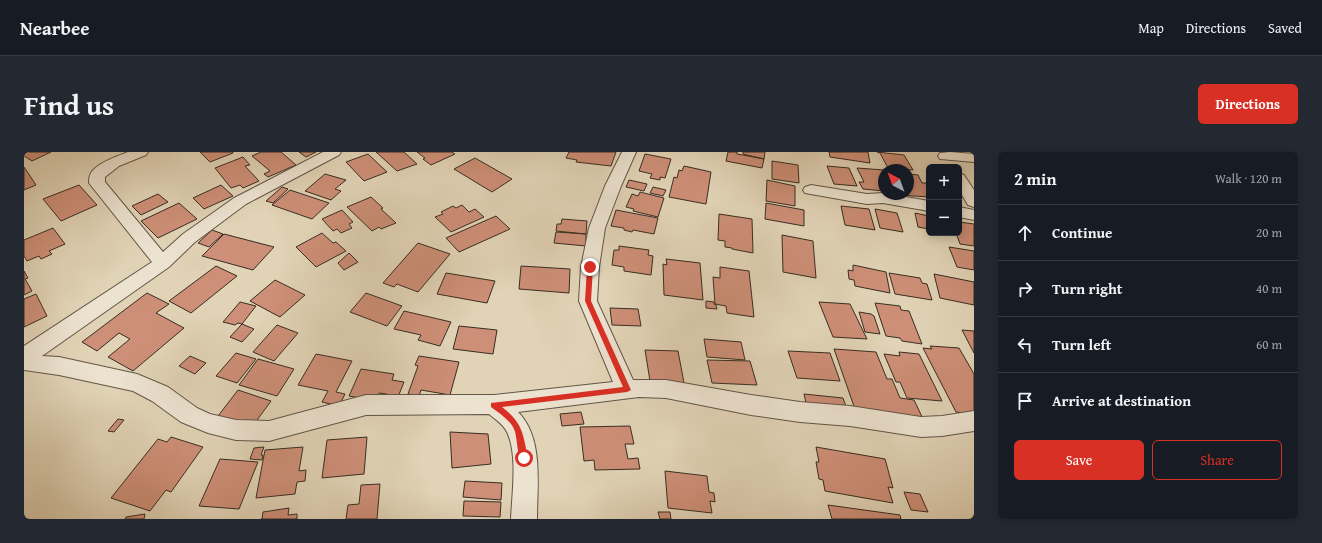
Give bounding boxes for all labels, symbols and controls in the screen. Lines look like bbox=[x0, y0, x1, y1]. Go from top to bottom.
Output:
text: Nearbee bbox=[20, 14, 90, 42]
text: Map bbox=[1138, 18, 1164, 38]
text: Directions bbox=[1186, 18, 1246, 38]
text: Saved bbox=[1268, 18, 1302, 38]
text: Find us bbox=[24, 84, 114, 125]
button: Directions bbox=[1198, 84, 1298, 124]
north arrow bbox=[878, 164, 914, 200]
map controls bbox=[926, 164, 962, 236]
button: + bbox=[926, 164, 962, 200]
text: 2 min bbox=[1014, 166, 1056, 191]
text: Walk · 120 m bbox=[1215, 169, 1282, 188]
button: − bbox=[926, 200, 962, 236]
icon: ahead bbox=[1014, 222, 1036, 244]
text: Continue bbox=[1052, 222, 1113, 243]
text: 20 m bbox=[1256, 223, 1282, 242]
route end bbox=[581, 258, 599, 276]
icon: right bbox=[1014, 278, 1036, 300]
text: Turn right bbox=[1052, 278, 1123, 299]
text: 40 m bbox=[1256, 279, 1282, 298]
icon: left bbox=[1014, 334, 1036, 356]
text: Turn left bbox=[1052, 334, 1111, 355]
text: 60 m bbox=[1256, 335, 1282, 354]
icon: arrive bbox=[1014, 390, 1036, 412]
text: Arrive at destination bbox=[1052, 390, 1191, 411]
button: Save bbox=[1014, 440, 1144, 480]
button: Share bbox=[1152, 440, 1282, 480]
route start bbox=[515, 449, 533, 467]

